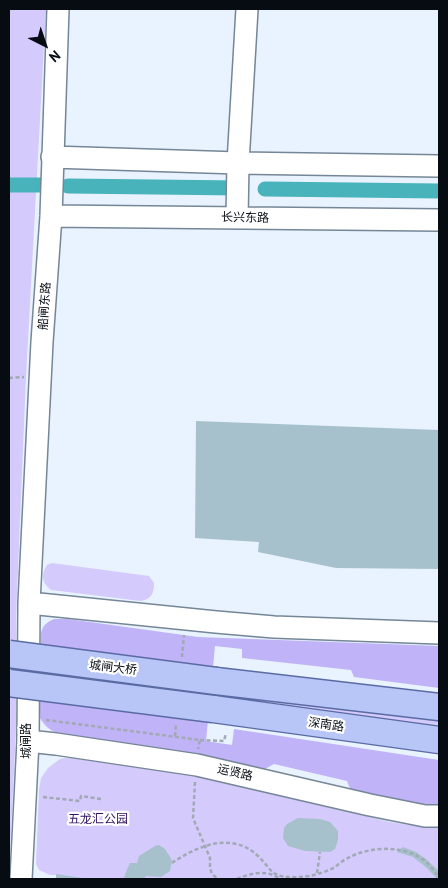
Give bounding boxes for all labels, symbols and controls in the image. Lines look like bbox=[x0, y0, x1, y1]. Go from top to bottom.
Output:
north arrow bbox=[20, 20, 70, 70]
text: N bbox=[45, 47, 64, 66]
street label: 长兴东路 bbox=[221, 210, 269, 226]
street label: 船闸东路 bbox=[36, 282, 54, 330]
street label: 城闸大桥 bbox=[88, 658, 138, 678]
street label: 深南路 bbox=[307, 715, 345, 735]
street label: 城闸路 bbox=[20, 723, 34, 759]
street label: 运贤路 bbox=[216, 762, 254, 784]
park label: 五龙汇公园 bbox=[68, 813, 128, 827]

